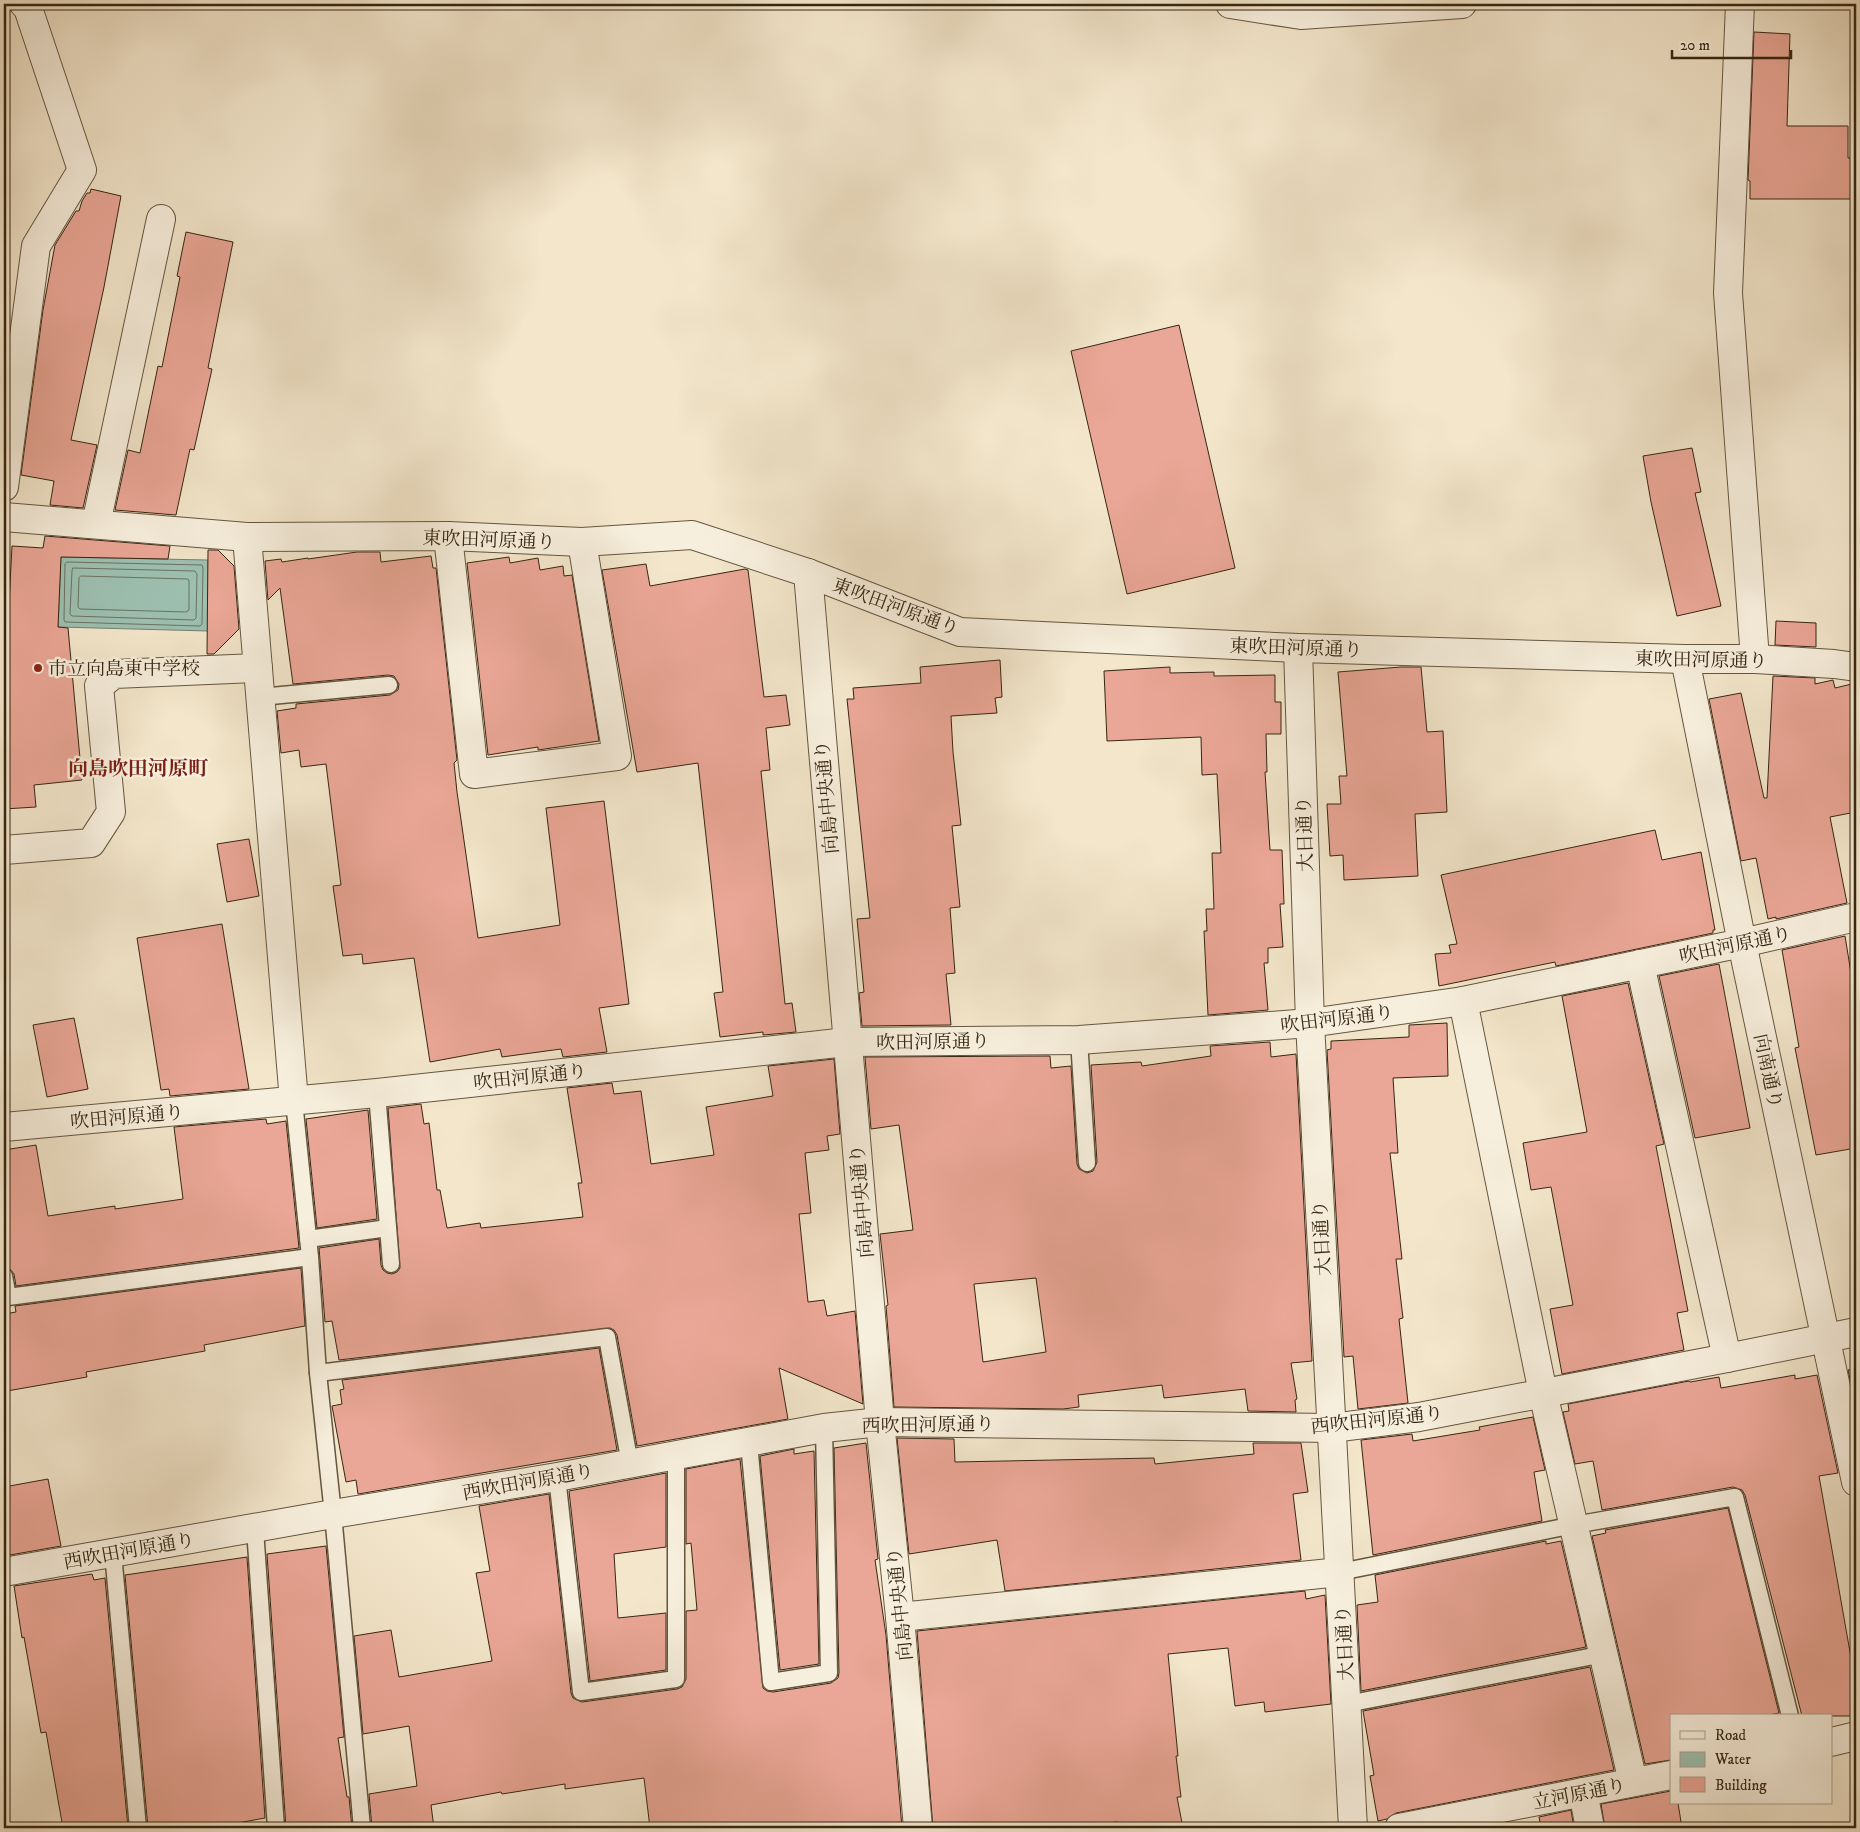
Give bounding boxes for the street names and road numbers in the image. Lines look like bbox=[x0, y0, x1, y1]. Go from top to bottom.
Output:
street label: 東吹田河原通り bbox=[422, 527, 556, 554]
street label: 東吹田河原通り bbox=[829, 574, 962, 641]
street label: 東吹田河原通り bbox=[1229, 635, 1363, 662]
street label: 東吹田河原通り bbox=[1634, 648, 1768, 673]
street label: 向島中央通り bbox=[811, 739, 844, 855]
street label: 大日通り bbox=[1293, 796, 1318, 872]
street label: 吹田河原通り bbox=[1677, 922, 1793, 969]
street label: 吹田河原通り bbox=[1279, 1001, 1395, 1038]
street label: 吹田河原通り bbox=[876, 1030, 990, 1055]
street label: 向南通り bbox=[1748, 1032, 1787, 1111]
street label: 吹田河原通り bbox=[472, 1060, 588, 1095]
street label: 吹田河原通り bbox=[69, 1101, 185, 1134]
street label: 向島中央通り bbox=[846, 1143, 879, 1259]
street label: 大日通り bbox=[1309, 1199, 1336, 1276]
street label: 西吹田河原通り bbox=[1310, 1402, 1445, 1439]
street label: 西吹田河原通り bbox=[861, 1413, 995, 1438]
street label: 西吹田河原通り bbox=[461, 1460, 596, 1505]
street label: 西吹田河原通り bbox=[62, 1529, 197, 1574]
street label: 向島中央通り bbox=[883, 1546, 918, 1662]
street label: 大日通り bbox=[1332, 1604, 1359, 1681]
street label: 立河原通り bbox=[1530, 1774, 1628, 1815]

